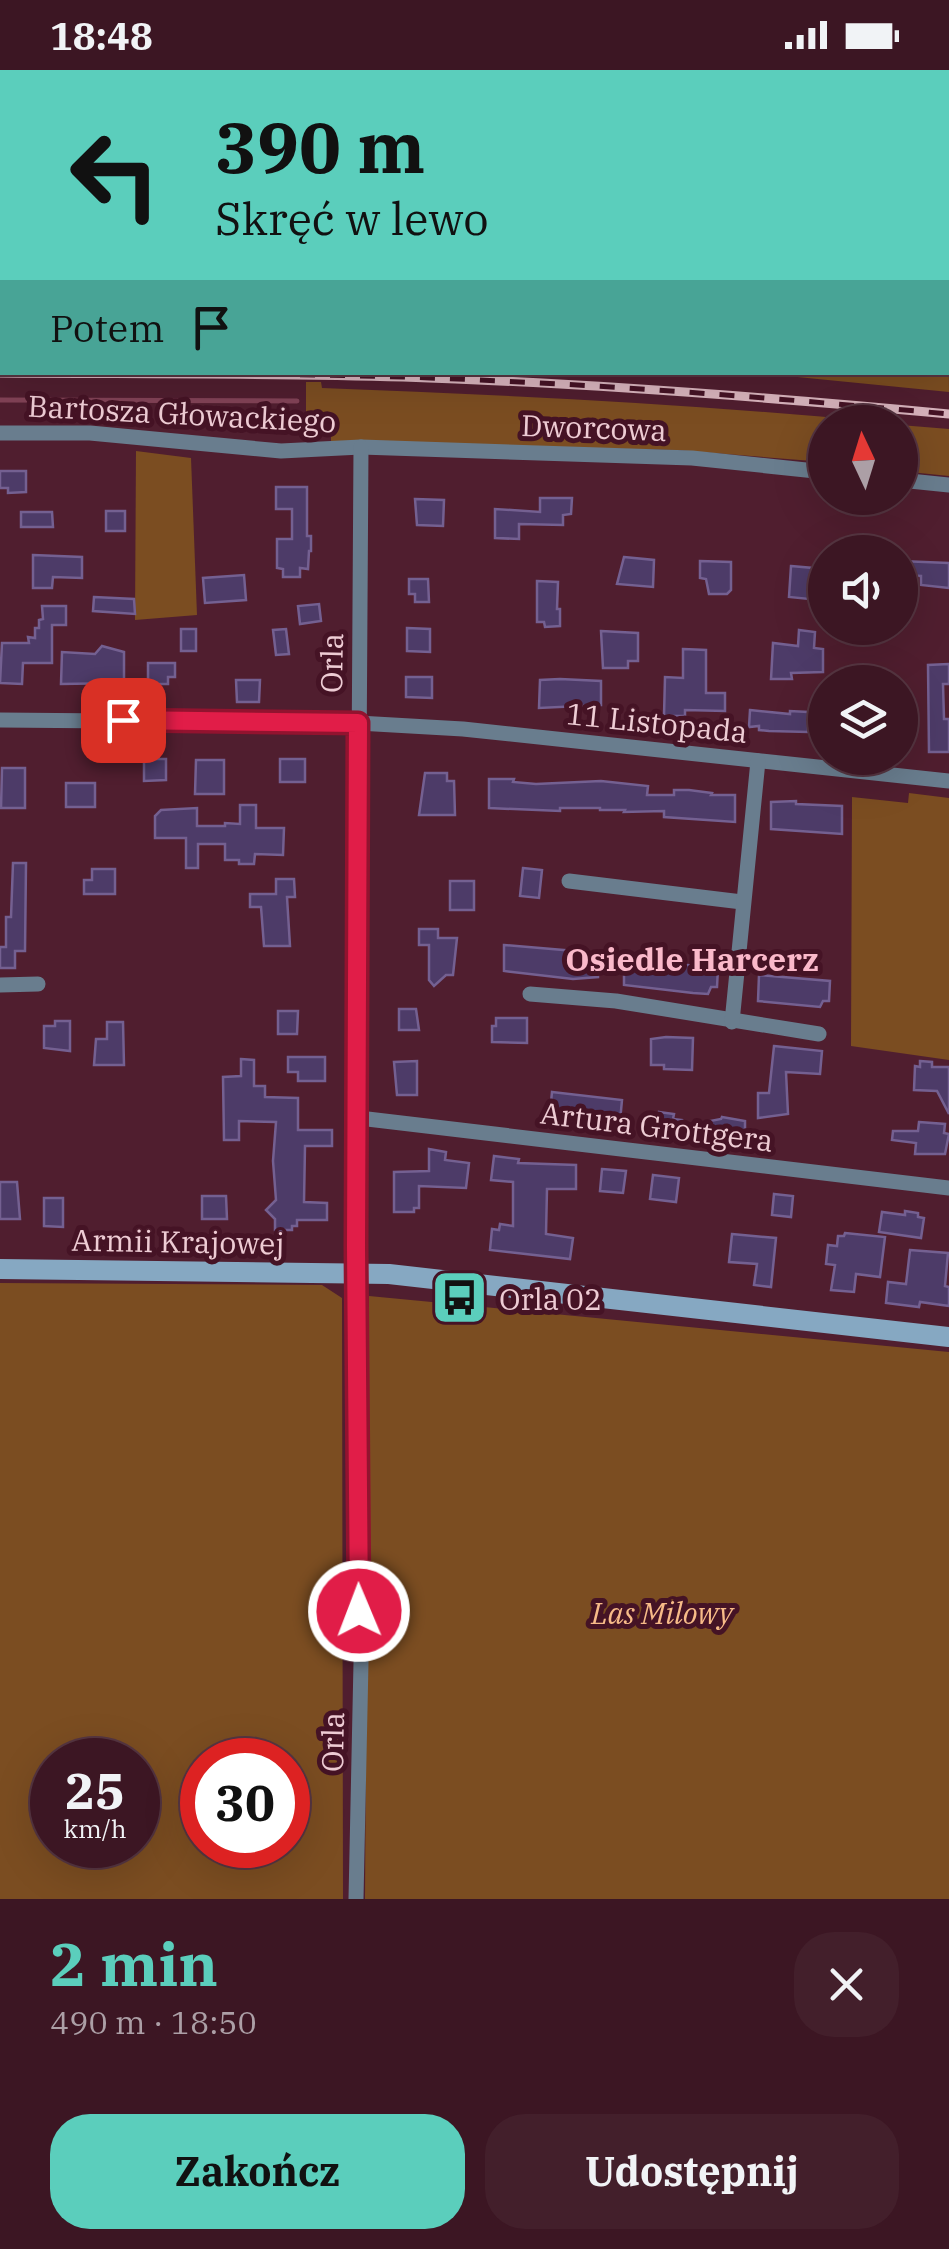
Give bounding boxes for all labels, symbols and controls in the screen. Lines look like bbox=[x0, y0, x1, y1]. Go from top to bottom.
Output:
text: 18:48 bbox=[50, 11, 153, 60]
text: 390 m bbox=[215, 101, 425, 192]
icon: left bbox=[50, 110, 180, 240]
text: Skręć w lewo bbox=[215, 189, 489, 247]
icon: arrive bbox=[184, 300, 239, 355]
text: Potem bbox=[50, 303, 164, 352]
street label: Bartosza Głowackiego bbox=[27, 385, 337, 441]
street label: Dworcowa bbox=[520, 405, 668, 449]
north arrow bbox=[808, 405, 918, 515]
map controls bbox=[808, 405, 918, 775]
button: sound bbox=[808, 535, 918, 645]
street label: Orla bbox=[311, 633, 351, 693]
button: layers bbox=[808, 665, 918, 775]
pin bbox=[81, 678, 166, 763]
icon: arrive bbox=[96, 693, 151, 748]
street label: 11 Listopada bbox=[565, 693, 749, 751]
district label: Osiedle Harcerz bbox=[565, 938, 819, 980]
street label: Artura Grottgera bbox=[538, 1092, 776, 1160]
street label: Armii Krajowej bbox=[71, 1220, 285, 1262]
bus stop icon: Orla 02 bbox=[430, 1268, 490, 1328]
place label: Orla 02 bbox=[499, 1279, 602, 1318]
position arrow bbox=[307, 1559, 411, 1663]
park label: Las Milowy bbox=[590, 1593, 735, 1632]
street label: Orla bbox=[312, 1712, 352, 1772]
speed limit sign: 30 bbox=[180, 1738, 310, 1868]
text: 25 bbox=[65, 1758, 125, 1823]
text: km/h bbox=[63, 1812, 127, 1845]
text: 2 min bbox=[50, 1924, 218, 2003]
button: close bbox=[794, 1932, 899, 2037]
text: 490 m · 18:50 bbox=[50, 2001, 257, 2043]
button: Zakończ bbox=[50, 2114, 465, 2229]
button: Udostępnij bbox=[485, 2114, 899, 2229]

